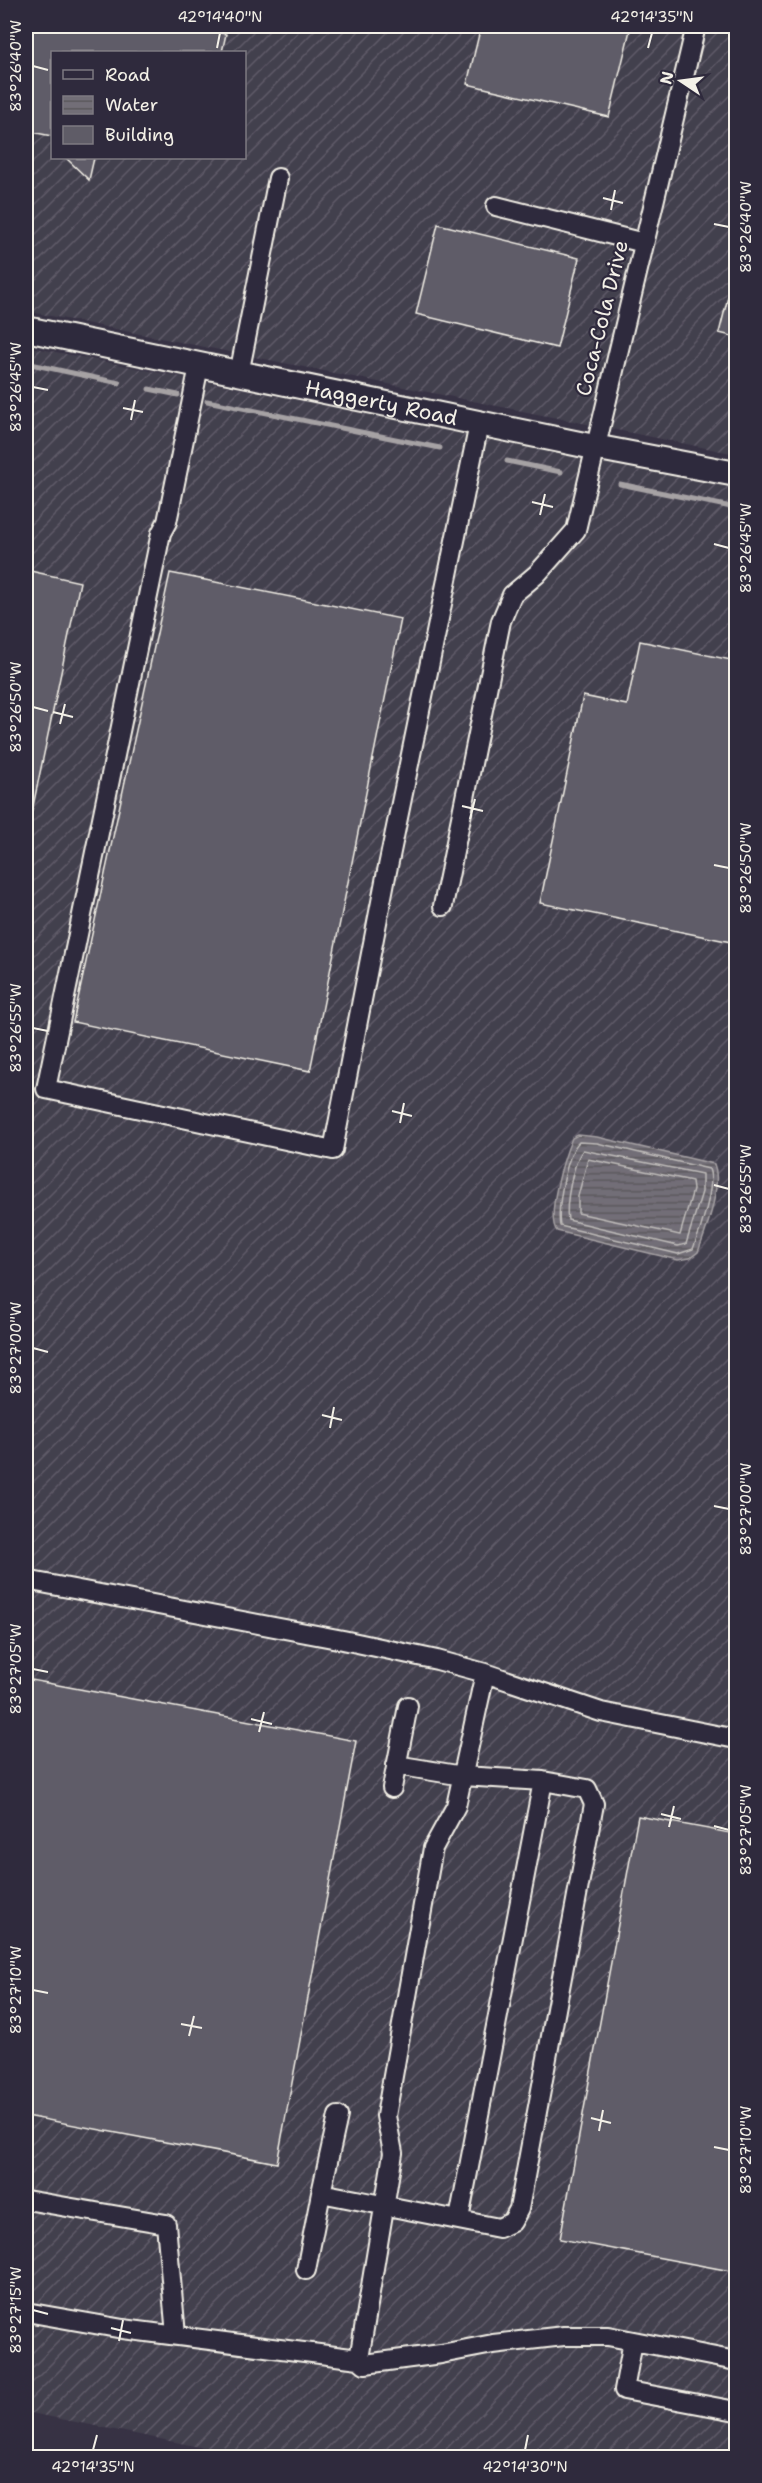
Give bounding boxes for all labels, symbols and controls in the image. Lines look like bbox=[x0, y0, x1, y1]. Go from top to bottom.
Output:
text: 42°14'40"N bbox=[177, 7, 263, 27]
text: 42°14'35"N bbox=[610, 7, 694, 27]
text: 83°26'40"W bbox=[6, 20, 26, 112]
legend bbox=[51, 51, 246, 159]
north arrow bbox=[651, 51, 711, 111]
text: Road bbox=[105, 63, 150, 87]
text: N bbox=[655, 69, 679, 86]
text: Water bbox=[105, 93, 158, 117]
text: Building bbox=[105, 123, 174, 147]
text: 83°26'40"W bbox=[736, 181, 756, 273]
street label: Coca-Cola Drive bbox=[569, 237, 635, 399]
text: 83°26'45"W bbox=[6, 342, 26, 432]
street label: Haggerty Road bbox=[303, 373, 460, 432]
text: 83°26'45"W bbox=[736, 503, 756, 593]
text: 83°26'50"W bbox=[6, 661, 26, 753]
text: 83°26'50"W bbox=[736, 822, 756, 914]
text: 83°26'55"W bbox=[6, 983, 26, 1073]
text: 83°26'55"W bbox=[736, 1144, 756, 1234]
text: 83°27'00"W bbox=[6, 1302, 26, 1394]
text: 83°27'00"W bbox=[736, 1463, 756, 1555]
text: 83°27'05"W bbox=[6, 1623, 26, 1715]
text: 83°27'05"W bbox=[736, 1784, 756, 1876]
text: 83°27'10"W bbox=[6, 1946, 26, 2034]
text: 83°27'10"W bbox=[736, 2106, 756, 2194]
text: 83°27'15"W bbox=[6, 2266, 26, 2354]
text: 42°14'35"N bbox=[51, 2457, 135, 2477]
text: 42°14'30"N bbox=[482, 2457, 568, 2477]

